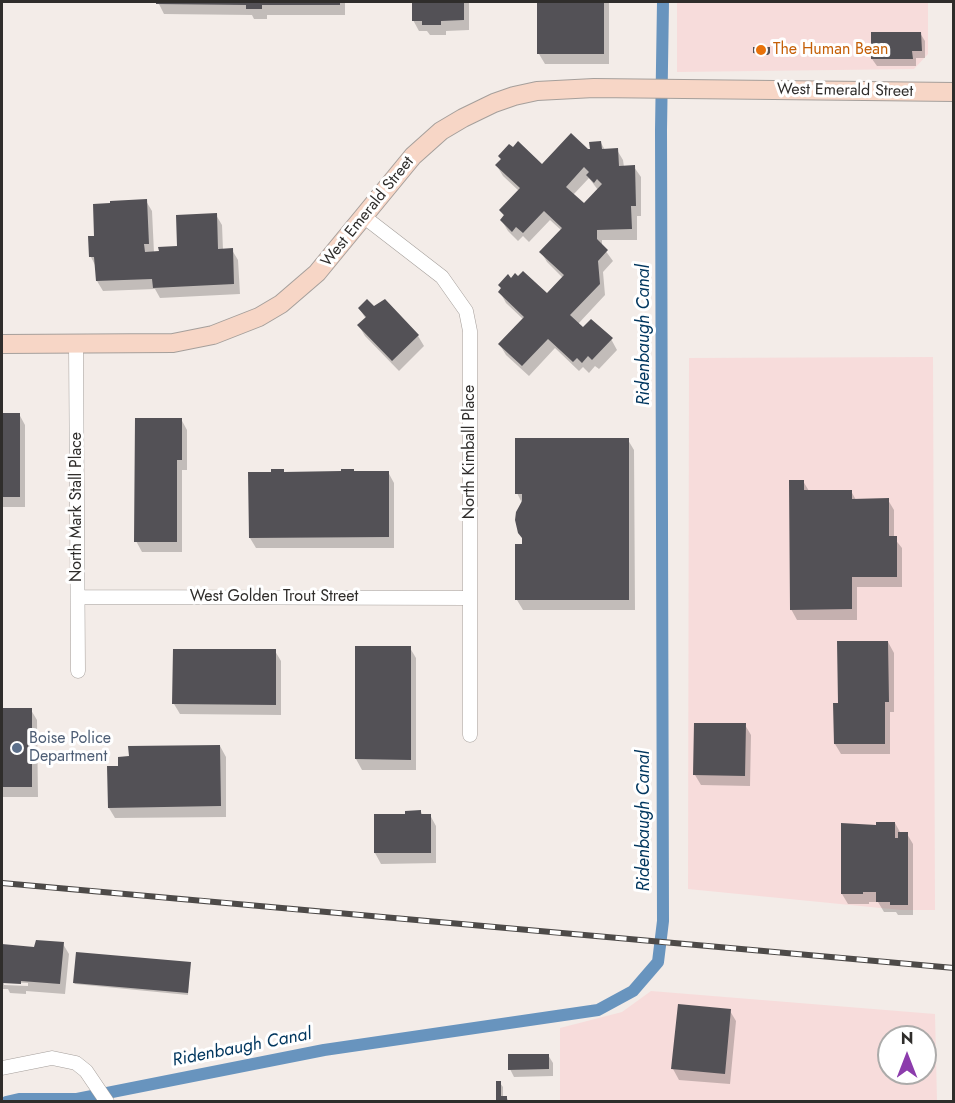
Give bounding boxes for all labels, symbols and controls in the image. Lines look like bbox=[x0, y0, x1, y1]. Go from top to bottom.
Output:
place label: The Human Bean bbox=[773, 40, 888, 60]
marker: The Human Bean bbox=[754, 43, 768, 57]
street label: West Emerald Street bbox=[777, 80, 913, 102]
street label: West Emerald Street bbox=[318, 153, 418, 271]
water label: Ridenbaugh Canal bbox=[634, 264, 656, 406]
street label: North Kimball Place bbox=[460, 385, 480, 519]
street label: North Mark Stall Place bbox=[67, 432, 87, 582]
street label: West Golden Trout Street bbox=[190, 587, 358, 607]
place label: Boise Police Department bbox=[29, 729, 111, 767]
marker: Boise Police Department bbox=[10, 741, 24, 755]
water label: Ridenbaugh Canal bbox=[634, 750, 656, 892]
water label: Ridenbaugh Canal bbox=[171, 1024, 313, 1072]
north arrow bbox=[877, 1025, 937, 1085]
text: N bbox=[901, 1027, 913, 1050]

